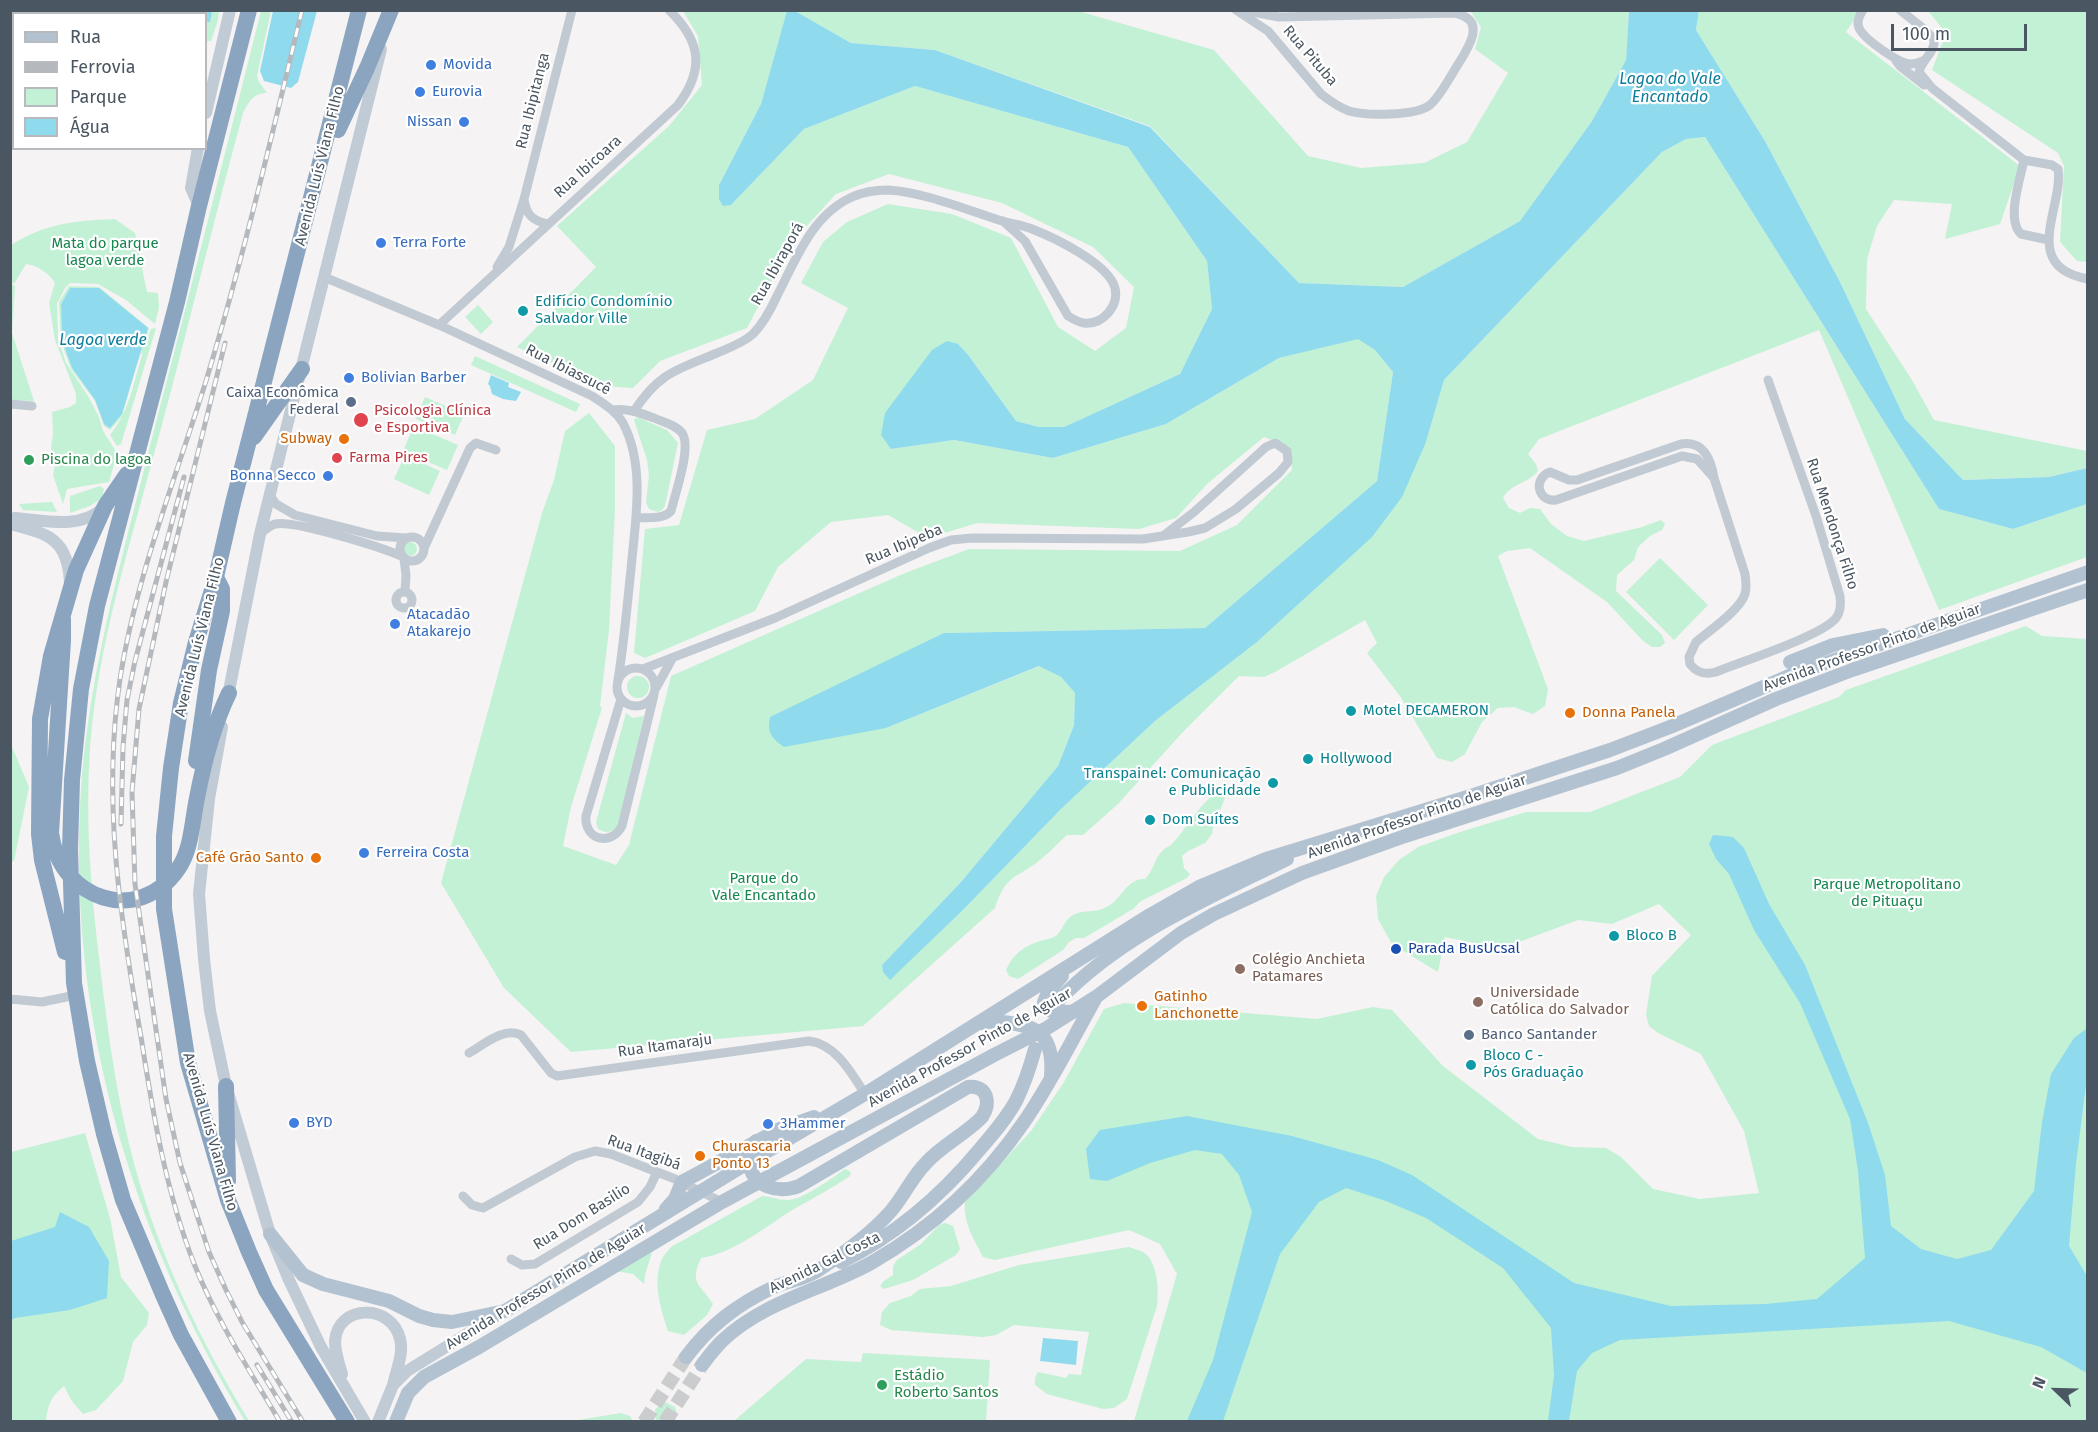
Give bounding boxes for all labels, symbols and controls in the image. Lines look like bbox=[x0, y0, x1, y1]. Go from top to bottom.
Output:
legend bbox=[12, 12, 207, 150]
scale bar bbox=[1894, 12, 2030, 50]
street label: Rua Pituba bbox=[1279, 22, 1341, 90]
text: 100 m bbox=[1902, 23, 1950, 45]
text: Rua bbox=[70, 26, 101, 48]
street label: Rua Ibipitanga bbox=[512, 51, 554, 151]
text: Ferrovia bbox=[70, 56, 136, 78]
place label: Movida bbox=[443, 56, 492, 74]
marker: Movida bbox=[424, 58, 438, 72]
water label: Lagoa do Vale Encantado bbox=[1619, 70, 1721, 108]
place label: Eurovia bbox=[432, 83, 482, 101]
street label: Avenida Luís Viana Filho bbox=[291, 84, 349, 248]
marker: Eurovia bbox=[413, 85, 427, 99]
text: Parque bbox=[70, 86, 127, 108]
place label: Nissan bbox=[407, 113, 452, 131]
marker: Nissan bbox=[457, 115, 471, 129]
text: Água bbox=[70, 116, 110, 138]
street label: Rua Ibicoara bbox=[551, 132, 625, 202]
street label: Rua Ibiraporá bbox=[748, 219, 808, 309]
place label: Terra Forte bbox=[393, 234, 466, 252]
park label: Mata do parque lagoa verde bbox=[51, 235, 159, 270]
marker: Terra Forte bbox=[374, 236, 388, 250]
place label: Edifício Condomínio Salvador Ville bbox=[535, 293, 672, 328]
marker: Edifício Condomínio Salvador Ville bbox=[516, 304, 530, 318]
water label: Lagoa verde bbox=[59, 331, 147, 351]
street label: Rua Ibiassucê bbox=[522, 341, 614, 399]
place label: Bolivian Barber bbox=[361, 369, 466, 387]
marker: Bolivian Barber bbox=[342, 371, 356, 385]
place label: Caixa Econômica Federal bbox=[226, 384, 339, 419]
marker: Caixa Econômica Federal bbox=[344, 395, 358, 409]
place label: Psicologia Clínica e Esportiva bbox=[374, 402, 491, 437]
marker: Psicologia Clínica e Esportiva bbox=[352, 411, 370, 429]
place label: Subway bbox=[280, 430, 332, 448]
marker: Subway bbox=[337, 432, 351, 446]
place label: Farma Pires bbox=[349, 449, 428, 467]
place label: Piscina do lagoa bbox=[41, 451, 152, 469]
marker: Farma Pires bbox=[330, 451, 344, 465]
marker: Piscina do lagoa bbox=[22, 453, 36, 467]
street label: Rua Mendonça Filho bbox=[1802, 456, 1862, 592]
place label: Bonna Secco bbox=[230, 467, 316, 485]
marker: Bonna Secco bbox=[321, 469, 335, 483]
street label: Rua Ibipeba bbox=[863, 521, 945, 569]
street label: Avenida Luís Viana Filho bbox=[171, 555, 229, 719]
street label: Avenida Professor Pinto de Aguiar bbox=[1761, 600, 1983, 696]
place label: Atacadão Atakarejo bbox=[407, 606, 471, 641]
marker: Atacadão Atakarejo bbox=[388, 617, 402, 631]
place label: Motel DECAMERON bbox=[1363, 702, 1489, 720]
marker: Motel DECAMERON bbox=[1344, 704, 1358, 718]
place label: Donna Panela bbox=[1582, 704, 1676, 722]
marker: Donna Panela bbox=[1563, 706, 1577, 720]
place label: Hollywood bbox=[1320, 750, 1392, 768]
marker: Hollywood bbox=[1301, 752, 1315, 766]
place label: Transpainel: Comunicação e Publicidade bbox=[1084, 765, 1261, 800]
street label: Avenida Professor Pinto de Aguiar bbox=[1305, 771, 1529, 863]
marker: Transpainel: Comunicação e Publicidade bbox=[1266, 776, 1280, 790]
place label: Dom Suítes bbox=[1162, 811, 1239, 829]
marker: Dom Suítes bbox=[1143, 813, 1157, 827]
place label: Ferreira Costa bbox=[376, 844, 469, 862]
marker: Ferreira Costa bbox=[357, 846, 371, 860]
place label: Café Grão Santo bbox=[196, 849, 304, 867]
marker: Café Grão Santo bbox=[309, 851, 323, 865]
park label: Parque do Vale Encantado bbox=[712, 870, 816, 905]
park label: Parque Metropolitano de Pituaçu bbox=[1813, 876, 1961, 911]
place label: Bloco B bbox=[1626, 927, 1677, 945]
marker: Bloco B bbox=[1607, 929, 1621, 943]
place label: Parada BusUcsal bbox=[1408, 940, 1520, 958]
marker: Parada BusUcsal bbox=[1389, 942, 1403, 956]
place label: Colégio Anchieta Patamares bbox=[1252, 951, 1365, 986]
marker: Colégio Anchieta Patamares bbox=[1233, 962, 1247, 976]
street label: Avenida Professor Pinto de Aguiar bbox=[865, 984, 1075, 1112]
place label: Universidade Católica do Salvador bbox=[1490, 984, 1629, 1019]
place label: Gatinho Lanchonette bbox=[1154, 988, 1239, 1023]
marker: Universidade Católica do Salvador bbox=[1471, 995, 1485, 1009]
marker: Gatinho Lanchonette bbox=[1135, 999, 1149, 1013]
place label: Banco Santander bbox=[1481, 1026, 1597, 1044]
marker: Banco Santander bbox=[1462, 1028, 1476, 1042]
street label: Rua Itamaraju bbox=[617, 1030, 713, 1062]
place label: Bloco C - Pós Graduação bbox=[1483, 1047, 1584, 1082]
street label: Avenida Luís Viana Filho bbox=[179, 1051, 241, 1213]
marker: Bloco C - Pós Graduação bbox=[1464, 1058, 1478, 1072]
place label: BYD bbox=[306, 1114, 333, 1132]
place label: 3Hammer bbox=[780, 1115, 846, 1133]
marker: BYD bbox=[287, 1116, 301, 1130]
marker: 3Hammer bbox=[761, 1117, 775, 1131]
street label: Rua Itagibá bbox=[605, 1131, 683, 1175]
place label: Churascaria Ponto 13 bbox=[712, 1138, 791, 1173]
marker: Churascaria Ponto 13 bbox=[693, 1149, 707, 1163]
street label: Rua Dom Basilio bbox=[530, 1180, 634, 1254]
street label: Avenida Professor Pinto de Aguiar bbox=[443, 1220, 649, 1354]
street label: Avenida Gal Costa bbox=[767, 1228, 883, 1298]
north arrow bbox=[2026, 1360, 2086, 1420]
place label: Estádio Roberto Santos bbox=[894, 1367, 998, 1402]
text: N bbox=[2028, 1374, 2050, 1391]
marker: Estádio Roberto Santos bbox=[875, 1378, 889, 1392]

